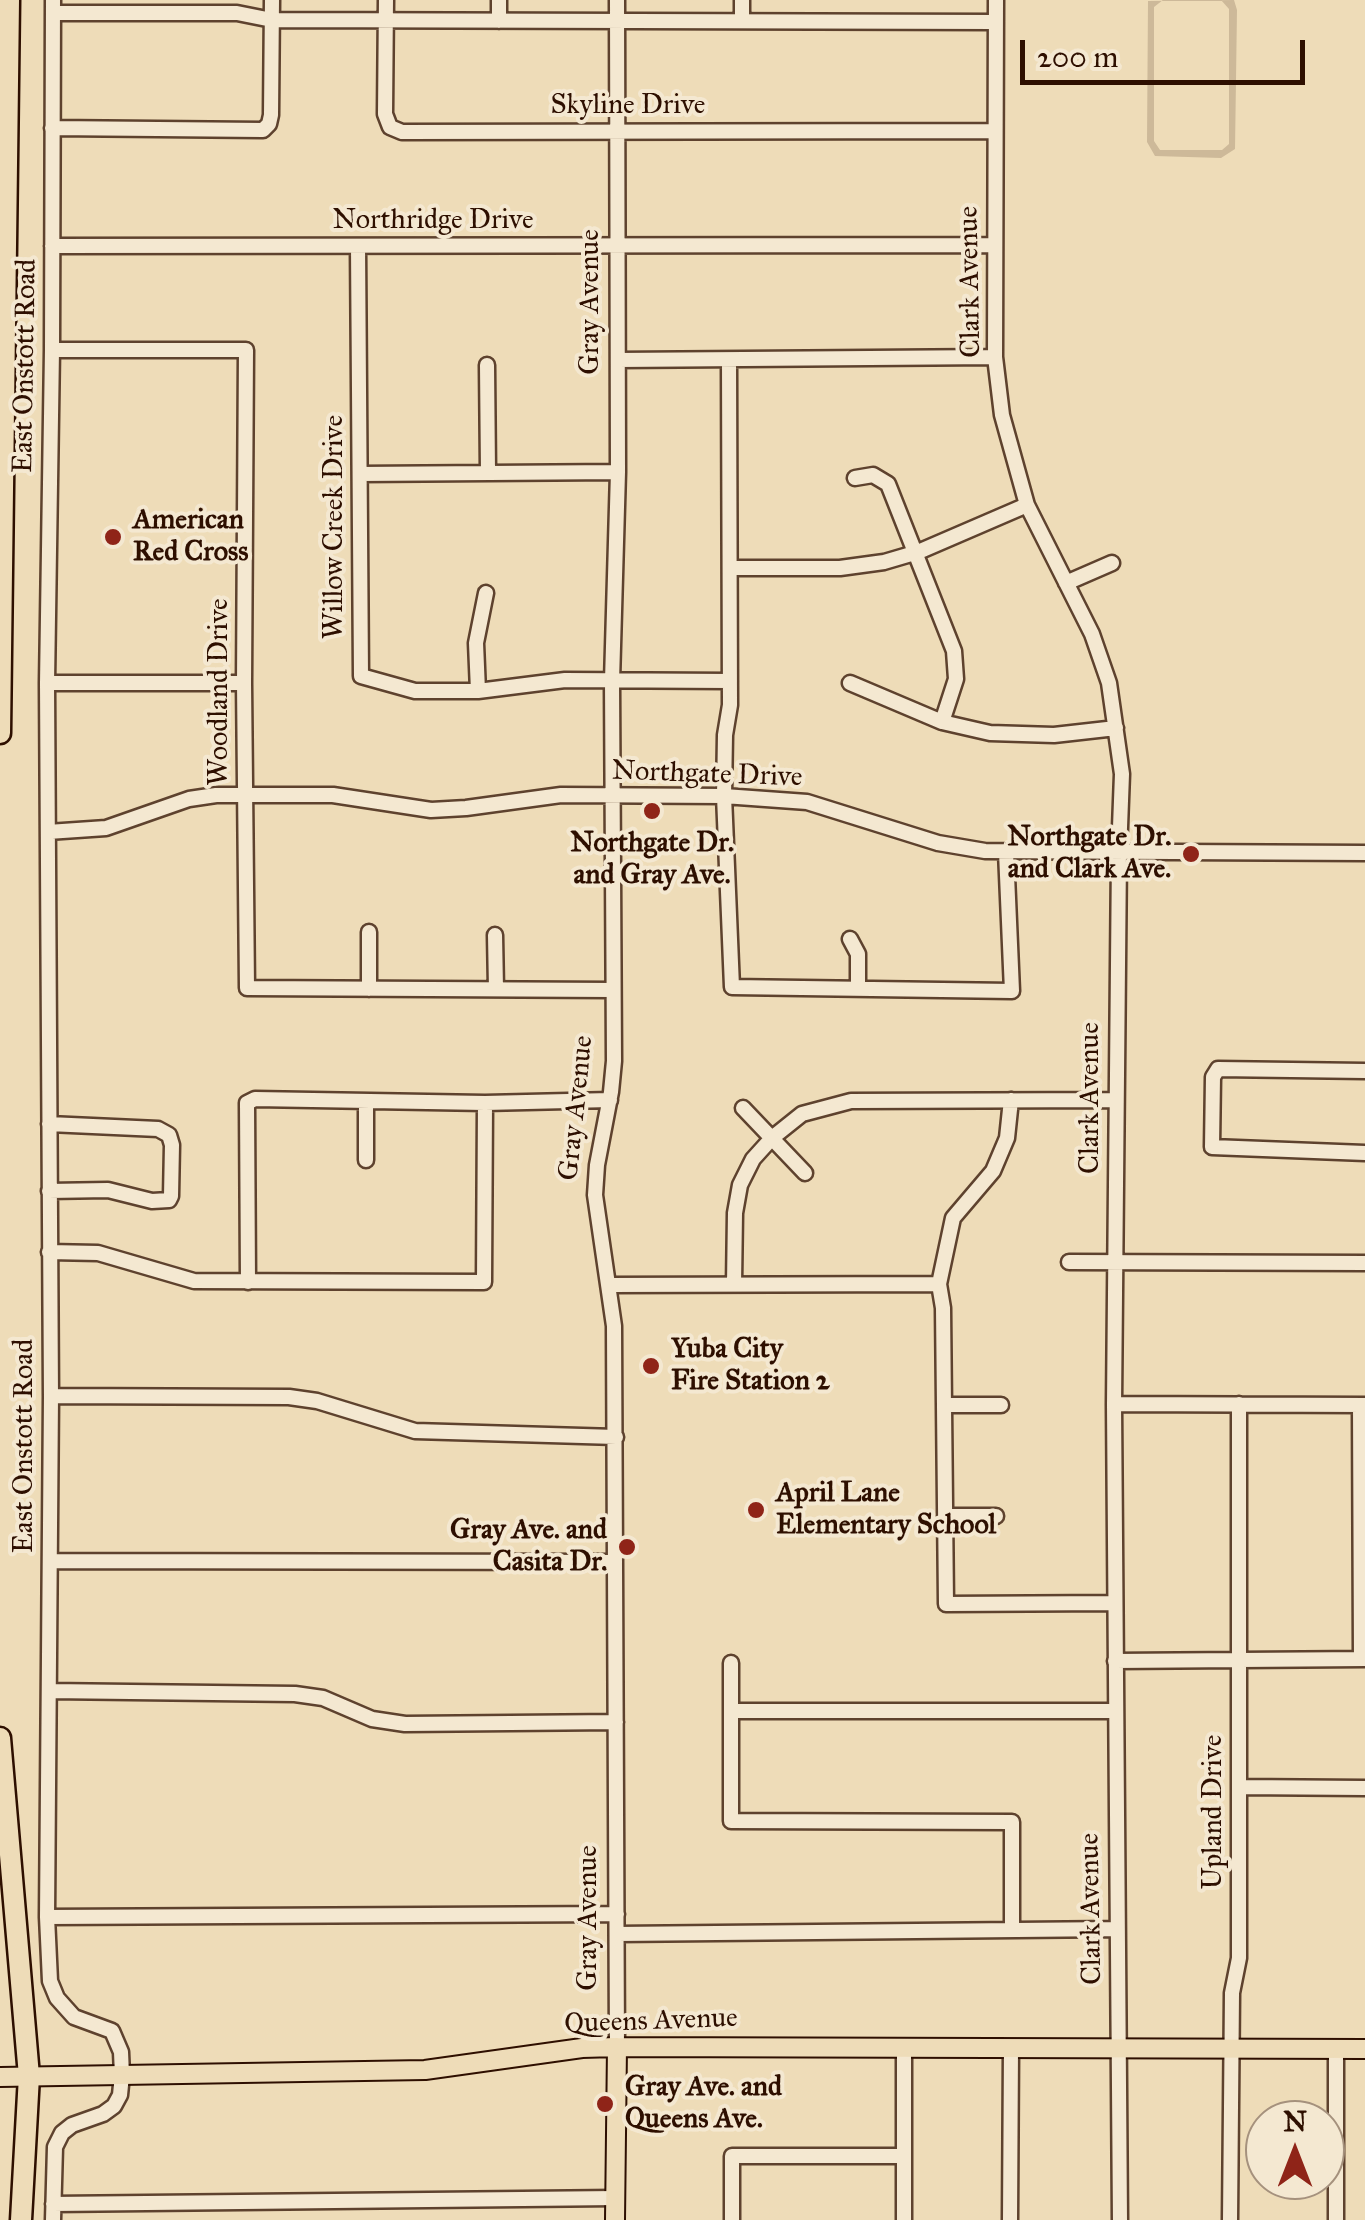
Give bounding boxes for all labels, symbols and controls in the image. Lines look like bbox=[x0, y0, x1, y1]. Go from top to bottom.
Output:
scale bar bbox=[1025, 20, 1310, 82]
text: 200 m bbox=[1037, 39, 1118, 75]
street label: Skyline Drive bbox=[551, 89, 705, 123]
street label: Northridge Drive bbox=[332, 204, 534, 238]
street label: Clark Avenue bbox=[953, 206, 989, 358]
street label: Gray Avenue bbox=[574, 229, 608, 375]
street label: East Onstott Road bbox=[7, 258, 45, 474]
street label: Willow Creek Drive bbox=[318, 415, 352, 639]
place label: American Red Cross bbox=[133, 504, 248, 570]
marker: American Red Cross bbox=[102, 526, 124, 548]
street label: Woodland Drive bbox=[203, 598, 237, 786]
street label: Northgate Drive bbox=[611, 755, 803, 795]
marker: Northgate Dr. and Gray Ave. bbox=[641, 800, 663, 822]
place label: Northgate Dr. and Clark Ave. bbox=[1007, 821, 1171, 887]
place label: Northgate Dr. and Gray Ave. bbox=[570, 827, 734, 893]
marker: Northgate Dr. and Clark Ave. bbox=[1180, 843, 1202, 865]
street label: Clark Avenue bbox=[1074, 1022, 1108, 1174]
street label: Gray Avenue bbox=[553, 1034, 601, 1182]
place label: Yuba City Fire Station 2 bbox=[671, 1333, 830, 1399]
street label: East Onstott Road bbox=[8, 1339, 42, 1553]
marker: Yuba City Fire Station 2 bbox=[640, 1355, 662, 1377]
place label: April Lane Elementary School bbox=[776, 1477, 996, 1543]
marker: April Lane Elementary School bbox=[745, 1499, 767, 1521]
place label: Gray Ave. and Casita Dr. bbox=[450, 1514, 607, 1580]
marker: Gray Ave. and Casita Dr. bbox=[616, 1536, 638, 1558]
street label: Upland Drive bbox=[1197, 1735, 1231, 1889]
street label: Clark Avenue bbox=[1074, 1833, 1110, 1985]
street label: Gray Avenue bbox=[572, 1845, 606, 1991]
street label: Queens Avenue bbox=[564, 2002, 738, 2042]
place label: Gray Ave. and Queens Ave. bbox=[625, 2071, 782, 2137]
marker: Gray Ave. and Queens Ave. bbox=[594, 2093, 616, 2115]
north arrow bbox=[1245, 2100, 1345, 2200]
text: N bbox=[1283, 2104, 1307, 2139]

